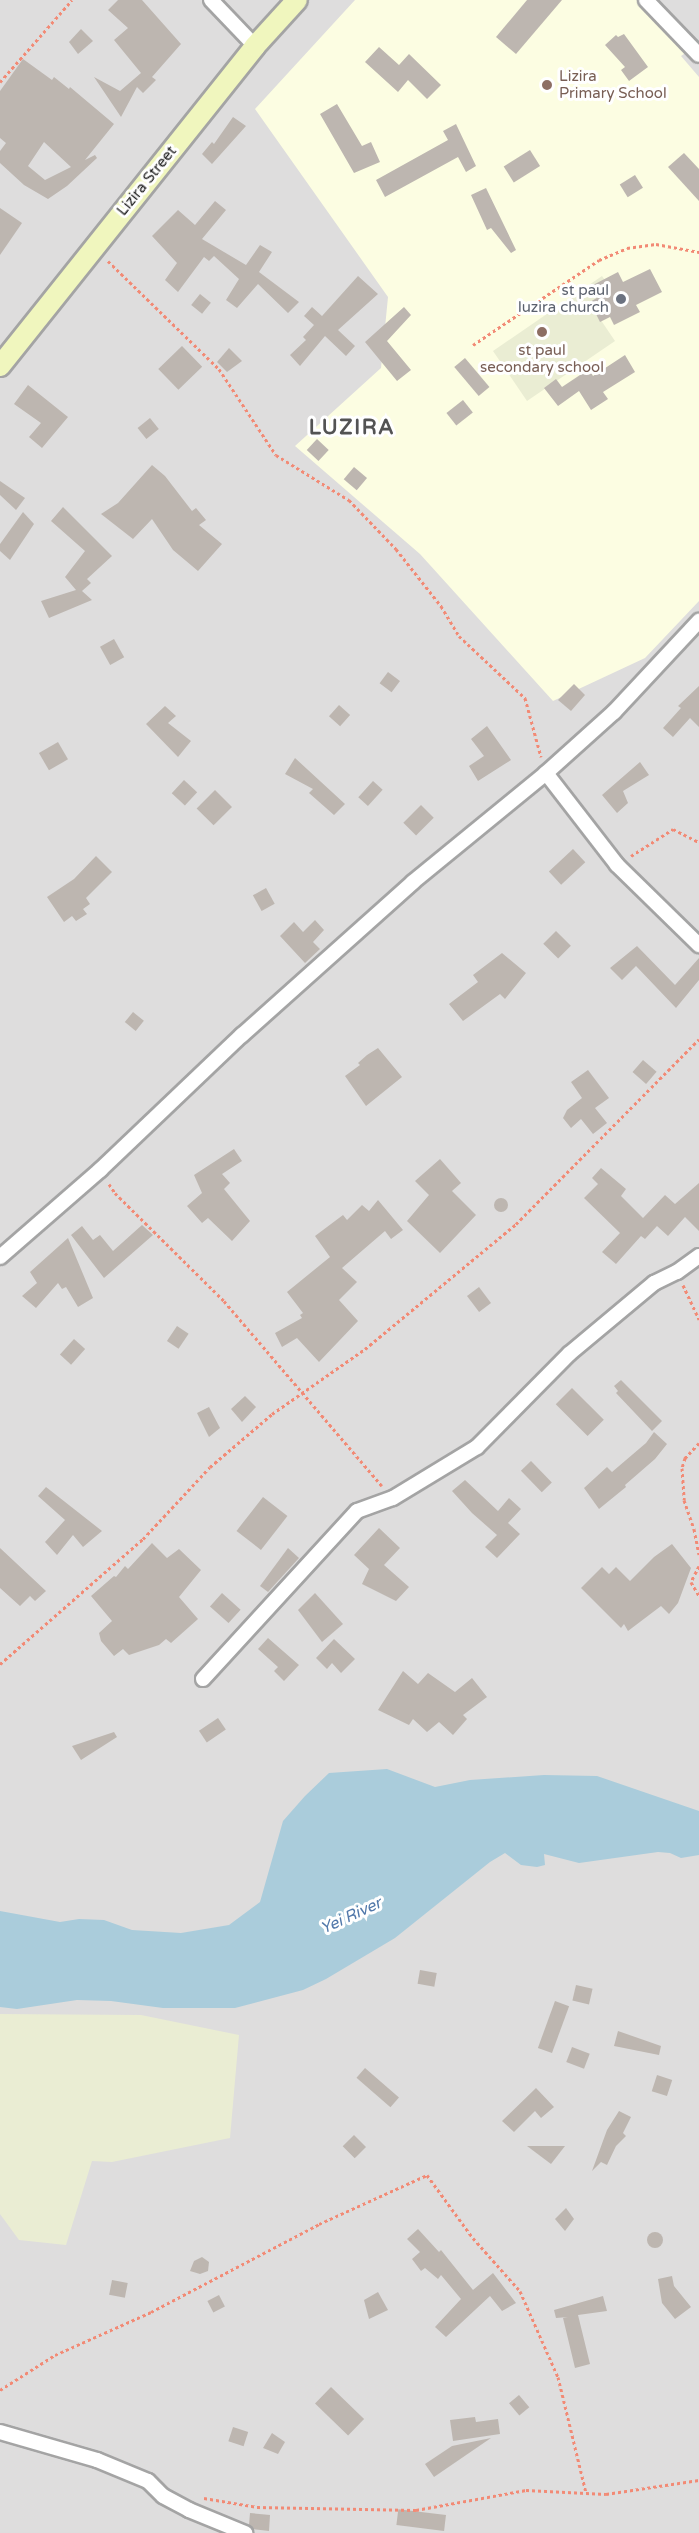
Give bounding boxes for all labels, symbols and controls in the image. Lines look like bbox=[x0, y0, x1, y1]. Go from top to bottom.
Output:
place label: Lizira Primary School bbox=[559, 67, 667, 102]
marker: Lizira Primary School bbox=[540, 78, 554, 92]
street label: Lizira Street bbox=[113, 142, 181, 220]
place label: st paul luzira church bbox=[518, 281, 609, 316]
marker: st paul luzira church bbox=[614, 292, 628, 306]
marker: st paul secondary school bbox=[535, 325, 549, 339]
place label: st paul secondary school bbox=[480, 341, 604, 376]
district label: LUZIRA bbox=[309, 415, 395, 441]
water label: Yei River bbox=[317, 1894, 385, 1938]

